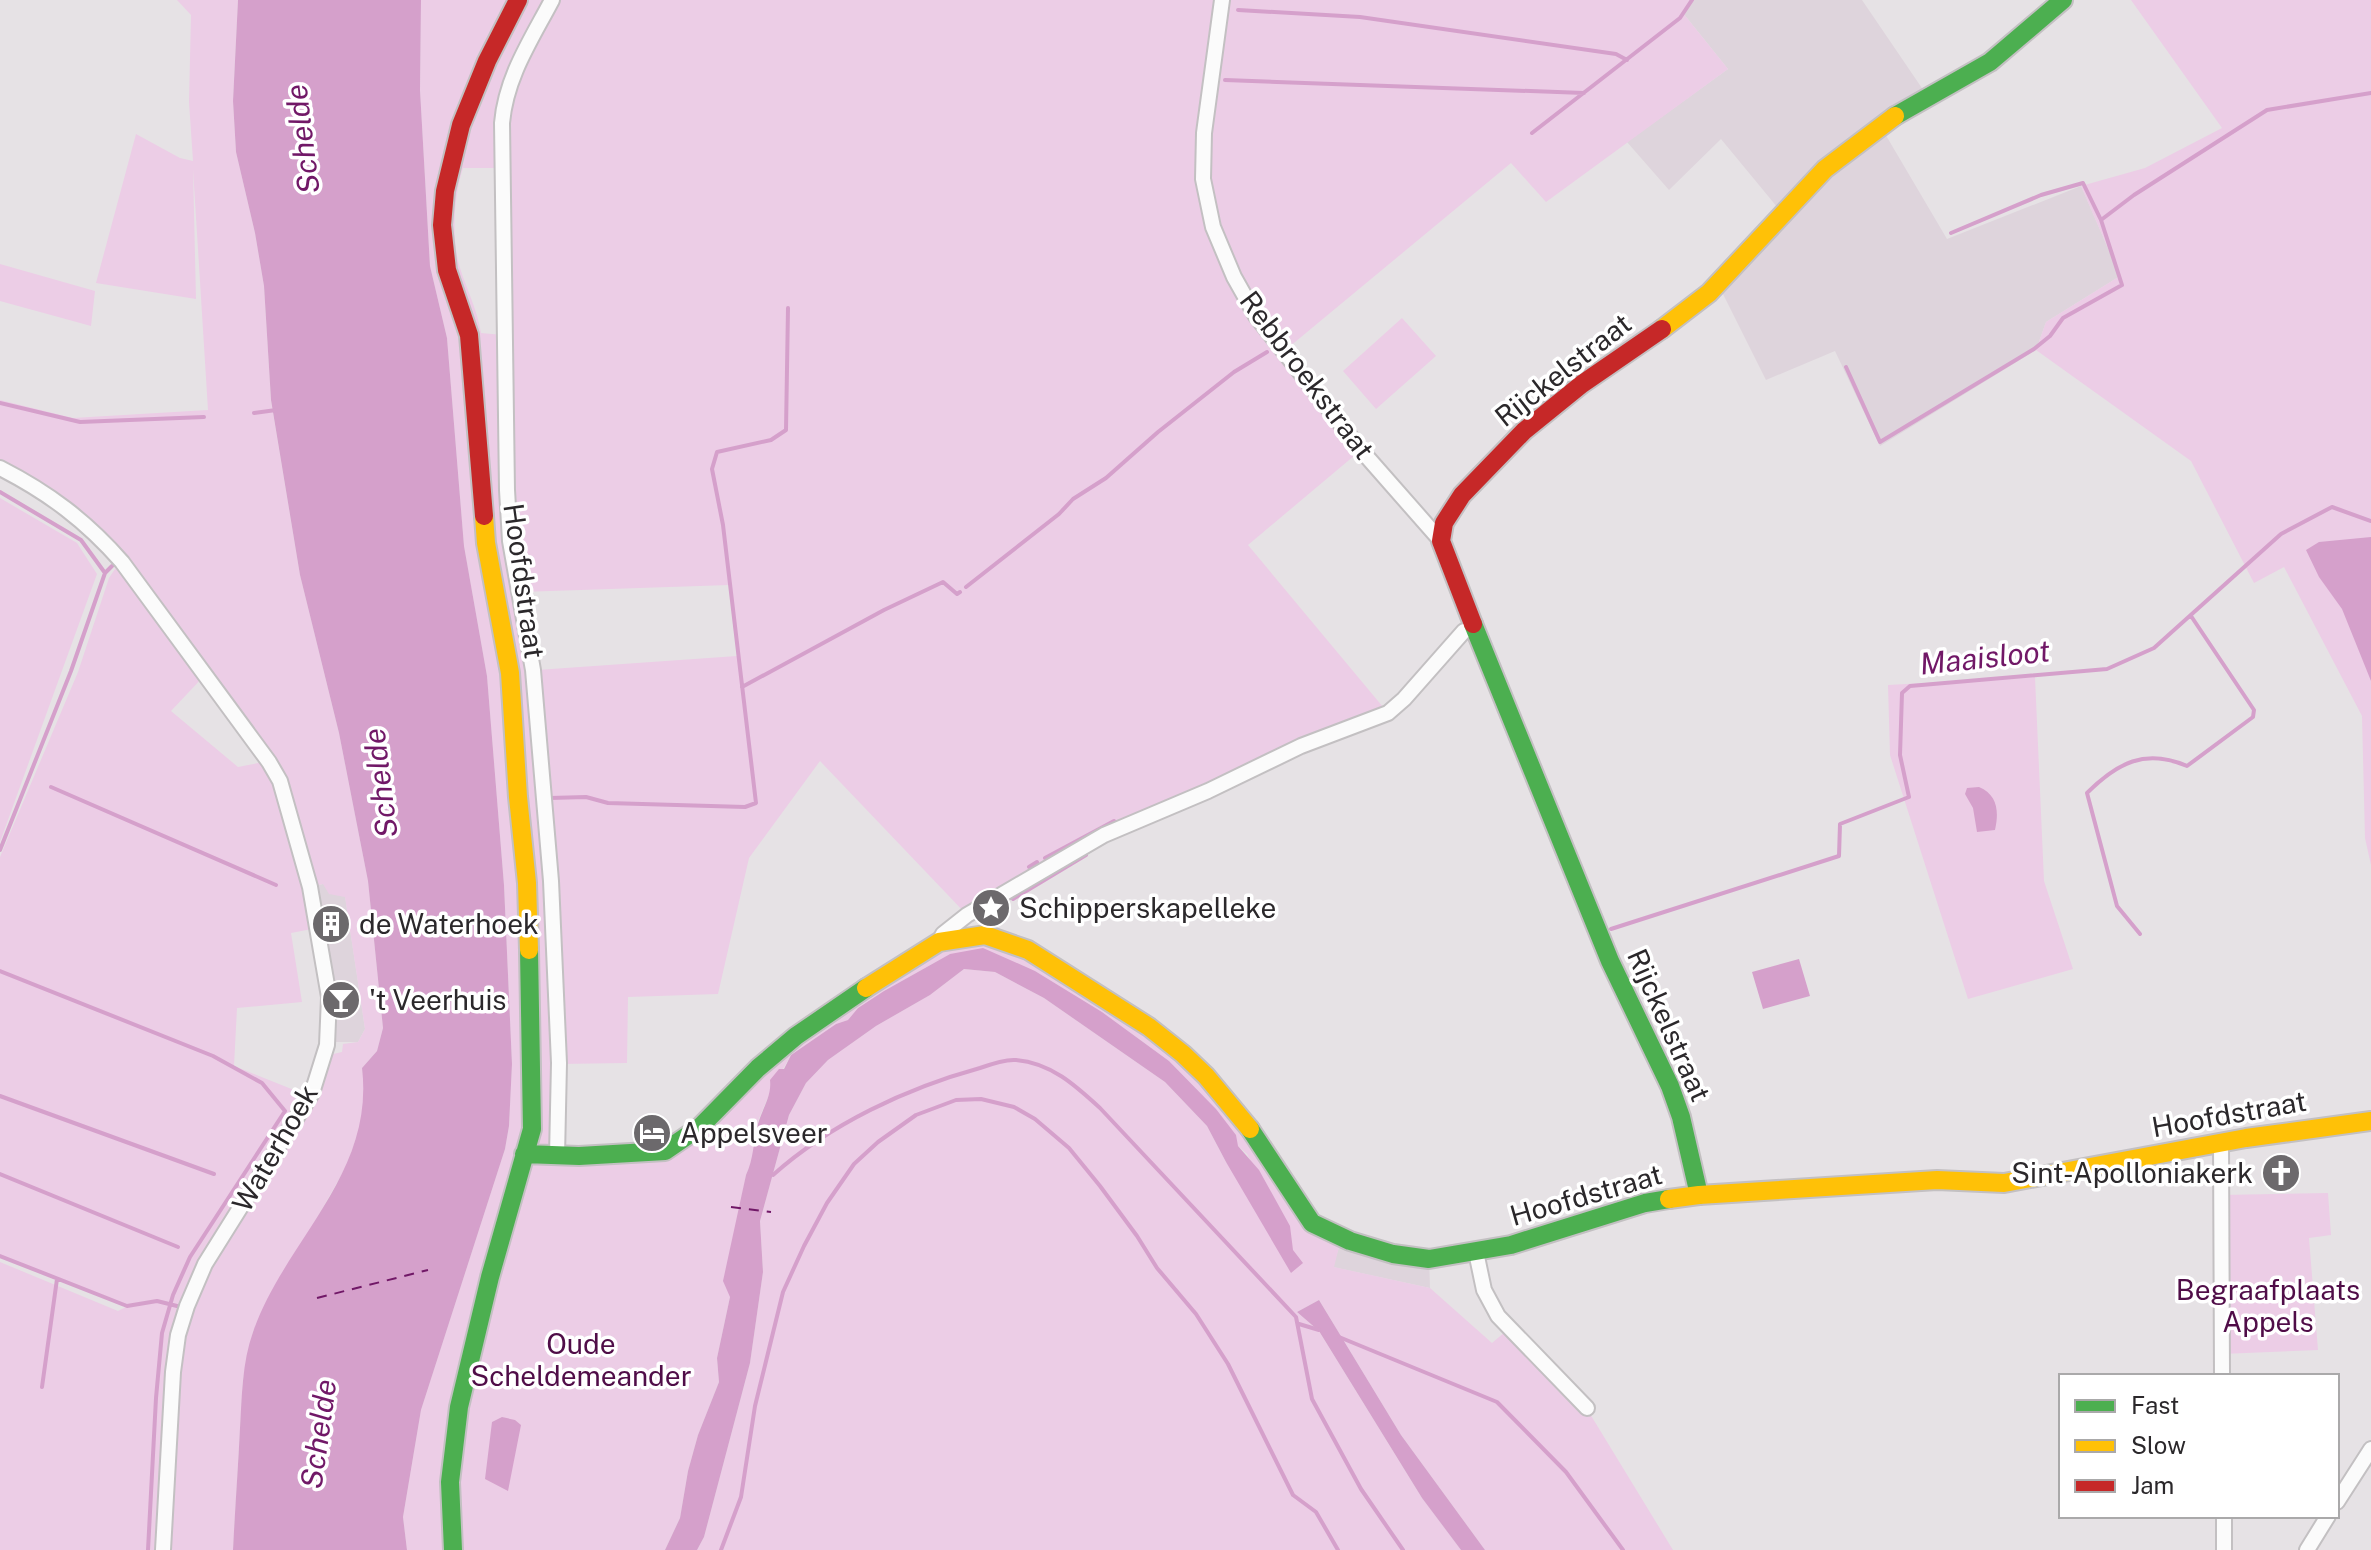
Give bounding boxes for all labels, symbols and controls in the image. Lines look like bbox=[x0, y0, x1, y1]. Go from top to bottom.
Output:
water label: Schelde bbox=[277, 82, 327, 196]
street label: Rebbroekstraat bbox=[1233, 284, 1381, 465]
street label: Rijckelstraat bbox=[1488, 306, 1637, 433]
street label: Hoofdstraat bbox=[497, 501, 552, 661]
water label: Maaisloot bbox=[1918, 632, 2052, 682]
water label: Schelde bbox=[355, 726, 405, 840]
place icon: Schipperskapelleke bbox=[970, 887, 1012, 929]
place label: Schipperskapelleke bbox=[1019, 891, 1276, 924]
building icon: de Waterhoek bbox=[310, 903, 352, 945]
place label: de Waterhoek bbox=[359, 907, 539, 940]
street label: Rijckelstraat bbox=[1621, 943, 1718, 1106]
bar icon: 't Veerhuis bbox=[320, 979, 362, 1021]
place label: 't Veerhuis bbox=[369, 983, 507, 1016]
street label: Waterhoek bbox=[225, 1078, 324, 1217]
street label: Hoofdstraat bbox=[2149, 1084, 2309, 1143]
hotel icon: Appelsveer bbox=[631, 1112, 673, 1154]
place label: Appelsveer bbox=[680, 1116, 828, 1149]
church icon: Sint-Apolloniakerk bbox=[2260, 1152, 2302, 1194]
place label: Sint-Apolloniakerk bbox=[2011, 1156, 2253, 1189]
street label: Hoofdstraat bbox=[1506, 1157, 1666, 1232]
park label: Begraafplaats Appels bbox=[2176, 1273, 2360, 1338]
park label: Oude Scheldemeander bbox=[470, 1327, 692, 1392]
legend bbox=[2059, 1374, 2339, 1518]
water label: Schelde bbox=[293, 1377, 344, 1491]
text: Fast bbox=[2131, 1391, 2179, 1419]
text: Slow bbox=[2131, 1431, 2186, 1459]
text: Jam bbox=[2131, 1471, 2174, 1499]

